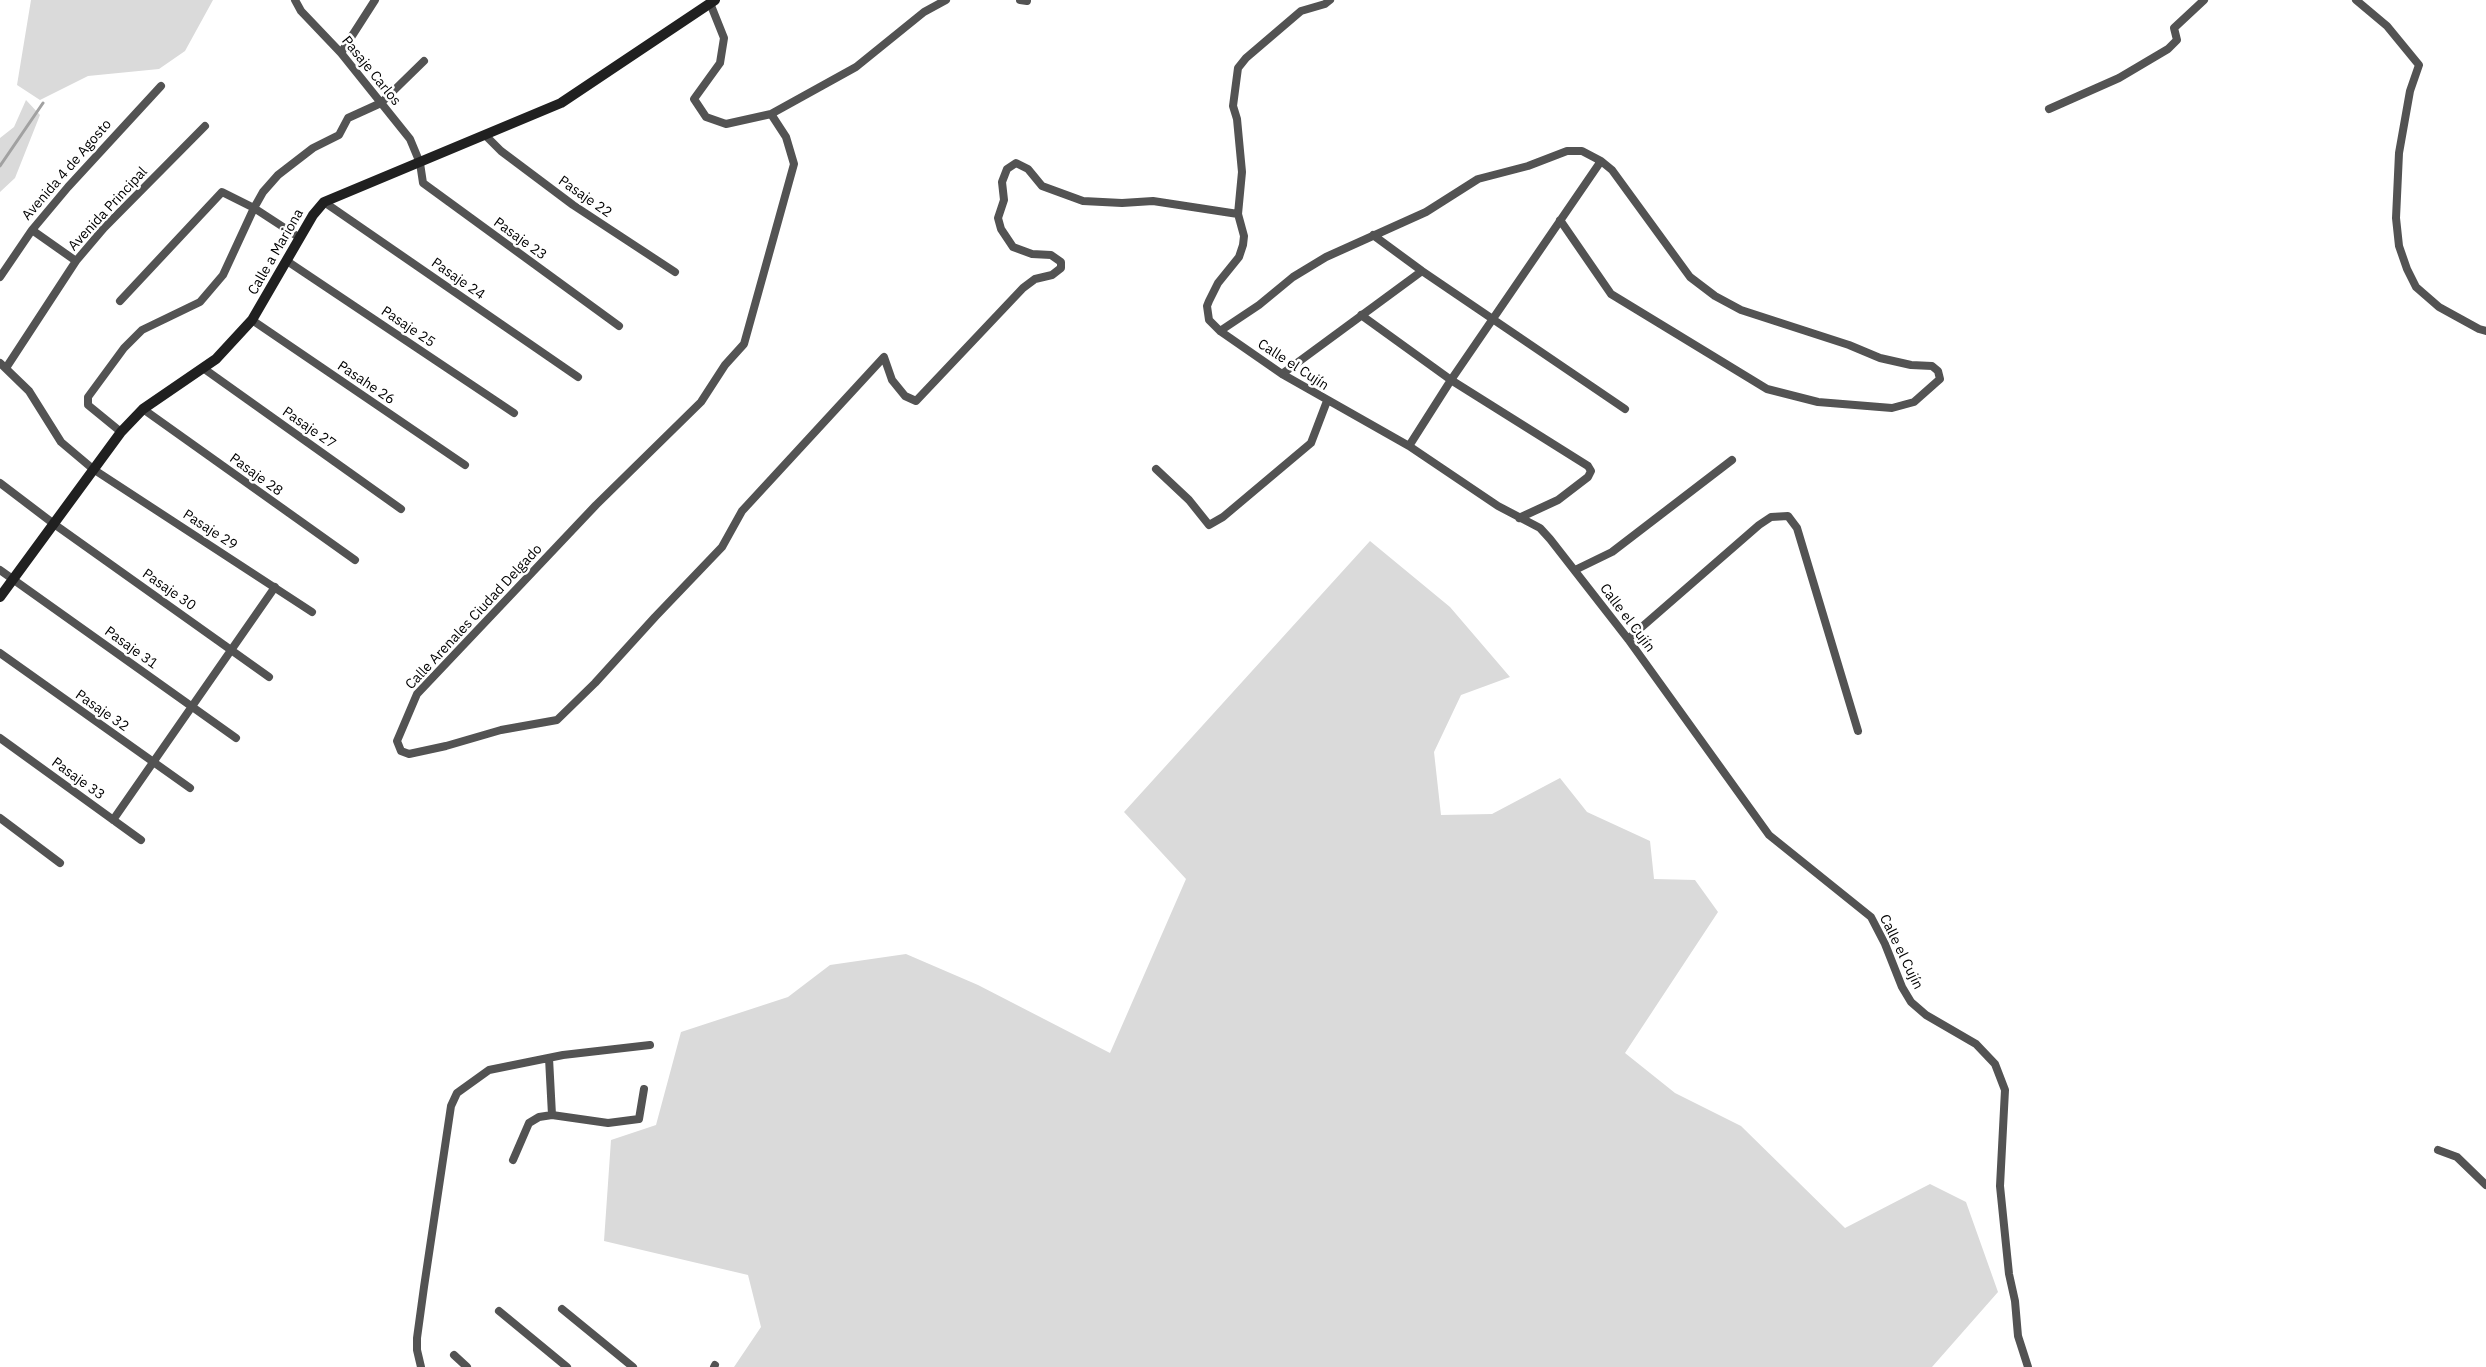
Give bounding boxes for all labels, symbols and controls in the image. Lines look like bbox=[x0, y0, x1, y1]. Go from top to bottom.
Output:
street label: Pasaje Carlos bbox=[338, 33, 404, 109]
street label: Avenida 4 de Agosto bbox=[19, 116, 115, 224]
street label: Avenida Principal bbox=[65, 164, 151, 254]
street label: Pasaje 22 bbox=[555, 173, 615, 221]
street label: Calle a Mariona bbox=[245, 206, 307, 298]
street label: Pasaje 23 bbox=[490, 214, 550, 264]
street label: Pasaje 24 bbox=[428, 255, 488, 303]
street label: Pasaje 25 bbox=[378, 303, 438, 351]
street label: Calle el Cujín bbox=[1254, 336, 1332, 394]
street label: Pasahe 26 bbox=[334, 358, 398, 408]
street label: Pasaje 27 bbox=[279, 404, 339, 452]
street label: Pasaje 28 bbox=[226, 450, 286, 500]
street label: Pasaje 29 bbox=[180, 506, 240, 554]
street label: Calle Arenales Ciudad Delgado bbox=[402, 541, 546, 693]
street label: Pasaje 30 bbox=[139, 566, 199, 614]
street label: Calle el Cujín bbox=[1596, 581, 1658, 655]
street label: Pasaje 31 bbox=[101, 623, 161, 673]
street label: Pasaje 32 bbox=[72, 687, 132, 735]
street label: Pasaje 33 bbox=[48, 754, 108, 804]
street label: Calle el Cujín bbox=[1876, 912, 1926, 992]

